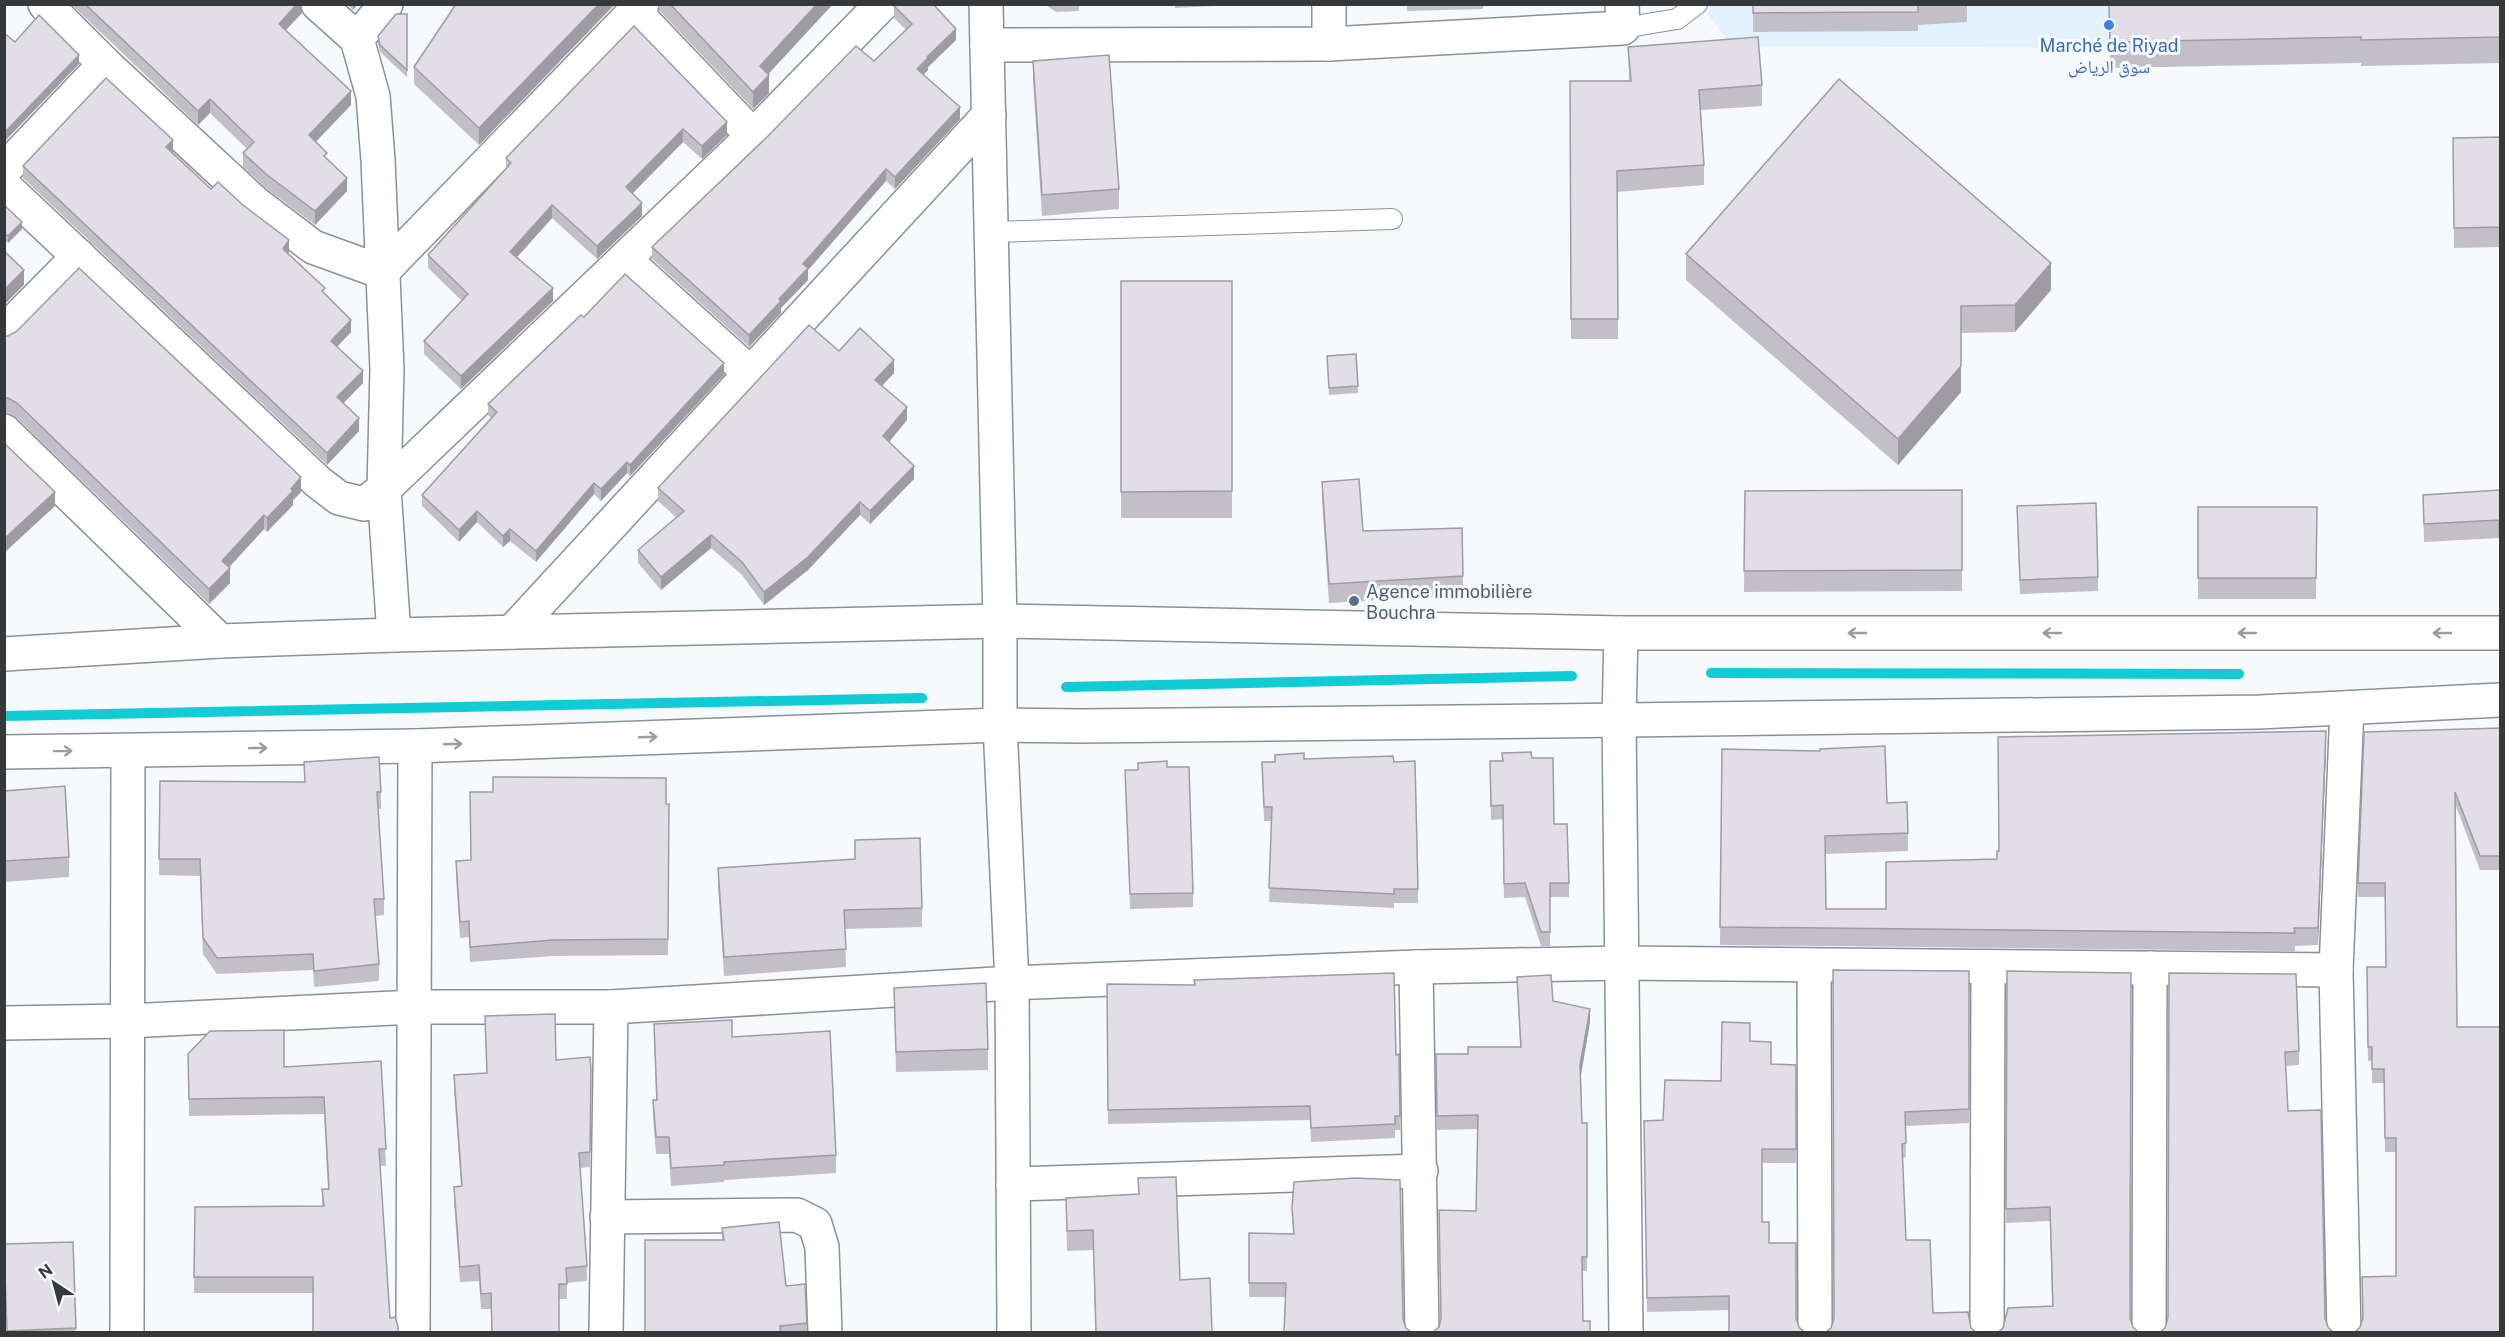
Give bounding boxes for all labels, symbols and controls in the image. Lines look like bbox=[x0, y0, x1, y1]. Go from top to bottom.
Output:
marker: Marché de Riyad سوق الرياض bbox=[2102, 18, 2116, 32]
place label: Marché de Riyad سوق الرياض bbox=[2040, 35, 2178, 78]
place label: Agence immobilière Bouchra bbox=[1366, 581, 1532, 623]
marker: Agence immobilière Bouchra bbox=[1347, 594, 1361, 608]
one-way arrow bbox=[1848, 627, 1868, 639]
one-way arrow bbox=[2043, 627, 2063, 639]
one-way arrow bbox=[2238, 627, 2258, 639]
one-way arrow bbox=[2433, 627, 2453, 639]
one-way arrow bbox=[637, 732, 657, 743]
one-way arrow bbox=[442, 739, 462, 750]
one-way arrow bbox=[247, 742, 267, 754]
one-way arrow bbox=[52, 746, 72, 757]
north arrow bbox=[24, 1253, 84, 1313]
text: N bbox=[35, 1260, 56, 1283]

